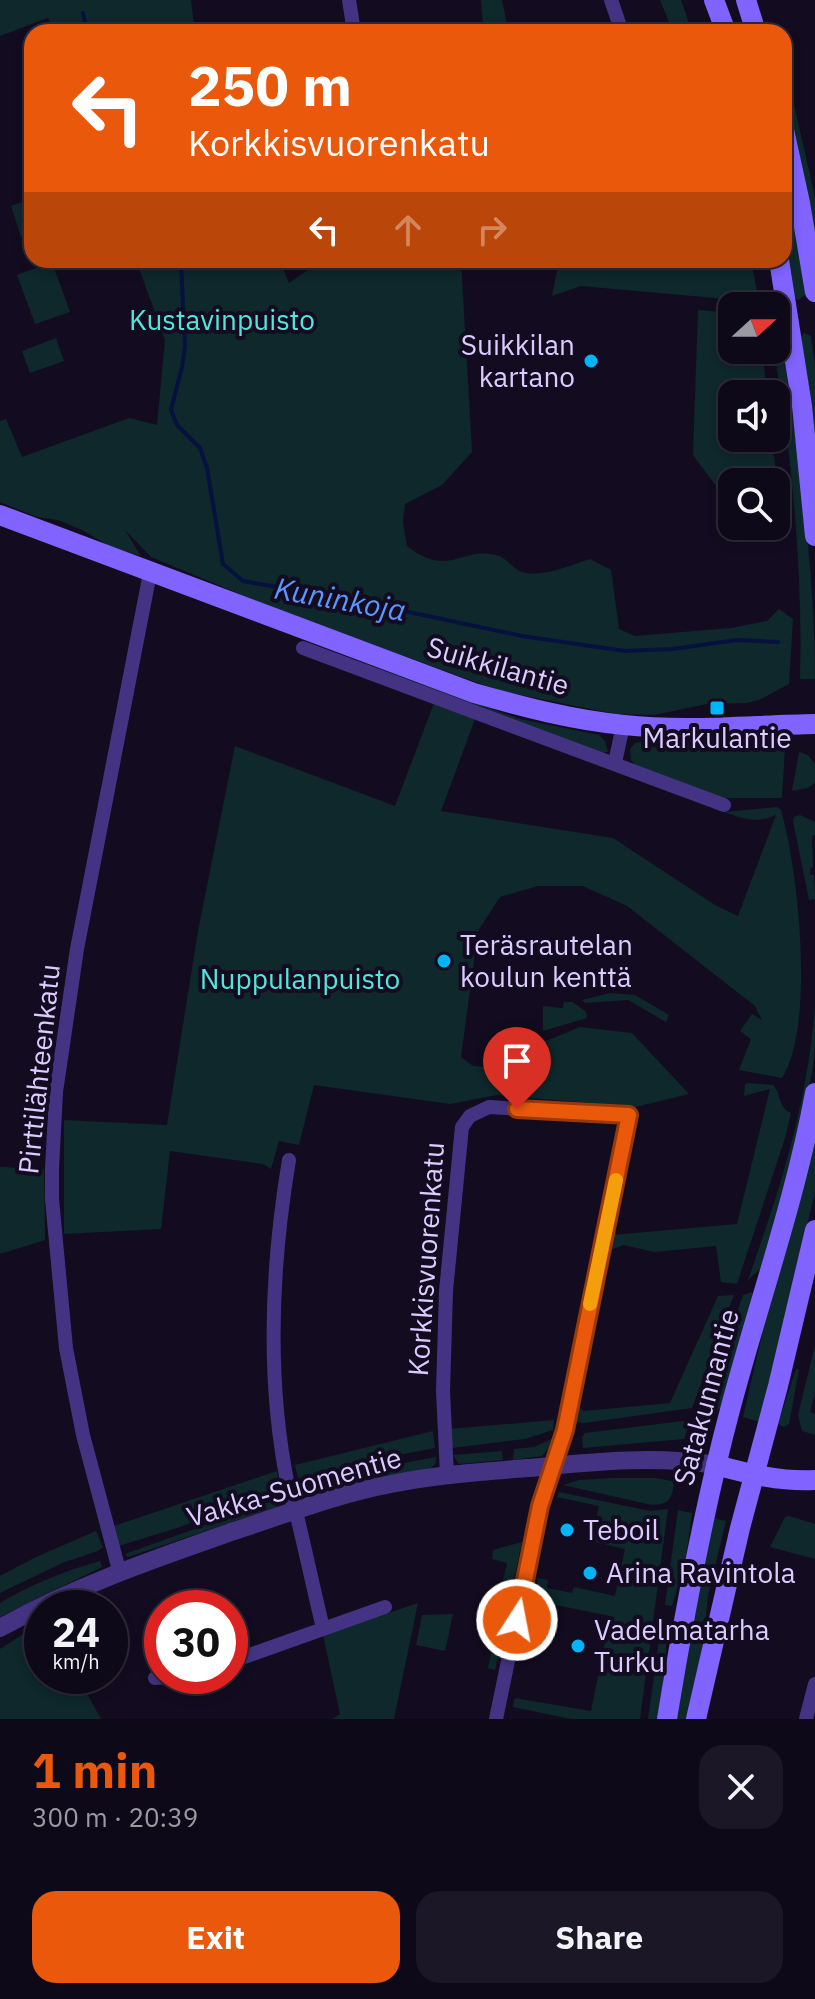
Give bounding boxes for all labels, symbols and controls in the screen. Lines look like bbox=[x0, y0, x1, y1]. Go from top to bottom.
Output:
text: 250 m bbox=[188, 49, 352, 121]
icon: left bbox=[56, 56, 160, 160]
text: Korkkisvuorenkatu bbox=[188, 119, 490, 166]
icon: left bbox=[302, 208, 346, 252]
icon: ahead bbox=[386, 208, 430, 252]
icon: right bbox=[470, 208, 514, 252]
north arrow bbox=[718, 292, 790, 364]
map controls bbox=[718, 292, 790, 540]
park label: Kustavinpuisto bbox=[129, 301, 315, 338]
place label: Suikkilan kartano bbox=[461, 326, 575, 395]
marker: Suikkilan kartano bbox=[582, 352, 600, 370]
button: sound bbox=[718, 380, 790, 452]
button: search bbox=[718, 468, 790, 540]
water label: Kuninkoja bbox=[271, 568, 409, 629]
street label: Suikkilantie bbox=[423, 628, 574, 703]
marker: Markulantie bbox=[708, 699, 726, 717]
place label: Markulantie bbox=[642, 719, 792, 756]
place label: Teräsrautelan koulun kenttä bbox=[460, 926, 633, 995]
marker: Teräsrautelan koulun kenttä bbox=[435, 952, 453, 970]
park label: Nuppulanpuisto bbox=[200, 960, 400, 997]
street label: Pirttilähteenkatu bbox=[9, 962, 68, 1176]
pin bbox=[483, 1027, 551, 1109]
icon: arrive bbox=[495, 1039, 539, 1083]
street label: Korkkisvuorenkatu bbox=[399, 1141, 452, 1377]
street label: Satakunnantie bbox=[664, 1305, 747, 1489]
street label: Vakka-Suomentie bbox=[182, 1438, 406, 1535]
place label: Teboil bbox=[583, 1511, 659, 1548]
marker: Teboil bbox=[558, 1521, 576, 1539]
place label: Arina Ravintola bbox=[606, 1554, 796, 1591]
marker: Arina Ravintola bbox=[581, 1564, 599, 1582]
position arrow bbox=[475, 1578, 559, 1662]
speed limit sign: 30 bbox=[144, 1590, 248, 1694]
text: 24 bbox=[52, 1606, 100, 1658]
place label: Vadelmatarha Turku bbox=[594, 1611, 770, 1680]
marker: Vadelmatarha Turku bbox=[569, 1637, 587, 1655]
text: km/h bbox=[52, 1648, 100, 1675]
text: 1 min bbox=[32, 1739, 157, 1801]
button: close bbox=[699, 1745, 783, 1829]
text: 300 m · 20:39 bbox=[32, 1800, 198, 1834]
button: Exit bbox=[32, 1891, 400, 1983]
button: Share bbox=[416, 1891, 783, 1983]

